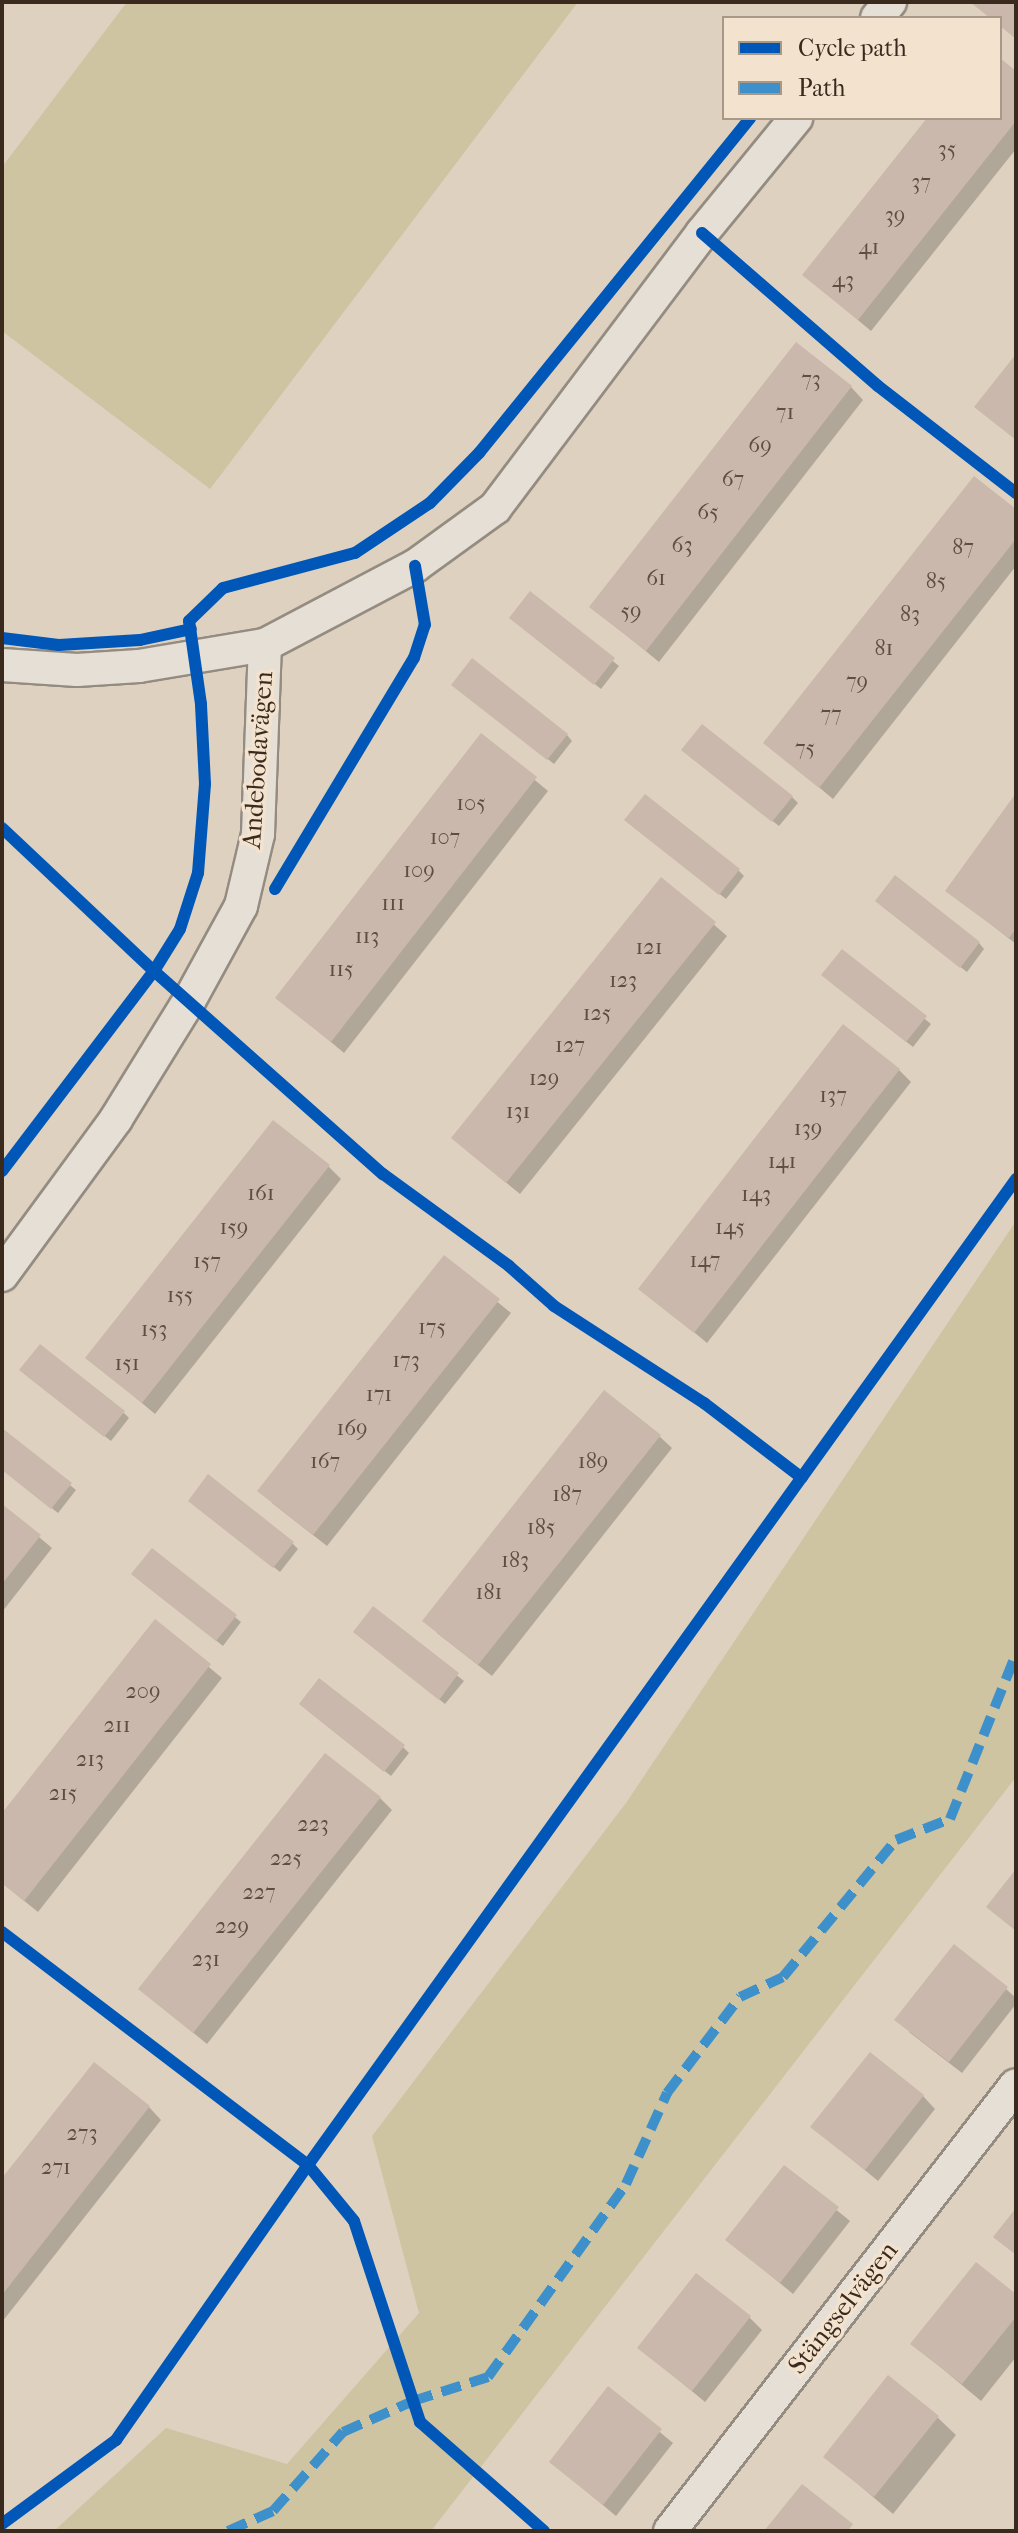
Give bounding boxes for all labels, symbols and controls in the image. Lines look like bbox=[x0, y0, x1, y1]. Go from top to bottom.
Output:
legend bbox=[722, 16, 1002, 120]
text: Cycle path bbox=[798, 34, 907, 62]
text: Path bbox=[798, 74, 845, 102]
house number: 35 bbox=[938, 137, 956, 163]
house number: 37 bbox=[911, 170, 931, 196]
house number: 39 bbox=[885, 203, 905, 229]
house number: 41 bbox=[859, 235, 879, 261]
house number: 43 bbox=[832, 268, 854, 294]
house number: 73 bbox=[801, 367, 821, 393]
house number: 71 bbox=[776, 400, 794, 426]
house number: 69 bbox=[748, 433, 772, 459]
house number: 67 bbox=[722, 467, 744, 493]
house number: 65 bbox=[697, 500, 719, 526]
house number: 63 bbox=[672, 533, 692, 559]
house number: 87 bbox=[952, 535, 974, 561]
house number: 61 bbox=[646, 566, 666, 592]
house number: 85 bbox=[926, 569, 946, 595]
house number: 59 bbox=[620, 599, 642, 625]
house number: 83 bbox=[900, 602, 920, 628]
house number: 81 bbox=[875, 636, 893, 662]
house number: 79 bbox=[846, 669, 868, 695]
street label: Andebodavägen bbox=[236, 670, 280, 850]
house number: 77 bbox=[820, 702, 842, 728]
house number: 75 bbox=[795, 736, 815, 762]
house number: 105 bbox=[456, 791, 486, 817]
house number: 107 bbox=[430, 825, 460, 851]
house number: 109 bbox=[403, 858, 435, 884]
house number: 111 bbox=[381, 891, 405, 917]
house number: 113 bbox=[355, 924, 379, 950]
house number: 121 bbox=[635, 935, 663, 961]
house number: 115 bbox=[328, 957, 354, 983]
house number: 123 bbox=[609, 968, 637, 994]
house number: 125 bbox=[583, 1001, 611, 1027]
house number: 127 bbox=[555, 1033, 585, 1059]
house number: 129 bbox=[529, 1066, 559, 1092]
house number: 137 bbox=[819, 1083, 847, 1109]
house number: 131 bbox=[506, 1099, 530, 1125]
house number: 139 bbox=[794, 1116, 822, 1142]
house number: 141 bbox=[768, 1149, 796, 1175]
house number: 161 bbox=[247, 1181, 275, 1207]
house number: 143 bbox=[741, 1182, 771, 1208]
house number: 159 bbox=[220, 1215, 248, 1241]
house number: 145 bbox=[715, 1215, 745, 1241]
house number: 147 bbox=[690, 1248, 720, 1274]
house number: 157 bbox=[193, 1249, 221, 1275]
house number: 155 bbox=[167, 1283, 193, 1309]
house number: 175 bbox=[418, 1315, 446, 1341]
house number: 153 bbox=[141, 1317, 167, 1343]
house number: 173 bbox=[392, 1348, 420, 1374]
house number: 151 bbox=[114, 1351, 140, 1377]
house number: 171 bbox=[366, 1382, 392, 1408]
house number: 169 bbox=[336, 1416, 368, 1442]
house number: 167 bbox=[310, 1449, 340, 1475]
house number: 189 bbox=[578, 1449, 608, 1475]
house number: 187 bbox=[552, 1482, 582, 1508]
house number: 185 bbox=[527, 1515, 555, 1541]
house number: 183 bbox=[501, 1548, 529, 1574]
house number: 181 bbox=[476, 1580, 502, 1606]
house number: 209 bbox=[126, 1679, 160, 1705]
house number: 211 bbox=[103, 1713, 131, 1739]
house number: 213 bbox=[76, 1747, 104, 1773]
house number: 215 bbox=[49, 1781, 77, 1807]
house number: 223 bbox=[297, 1812, 329, 1838]
house number: 225 bbox=[270, 1846, 302, 1872]
house number: 227 bbox=[242, 1880, 276, 1906]
house number: 229 bbox=[215, 1914, 249, 1940]
house number: 231 bbox=[192, 1947, 220, 1973]
house number: 273 bbox=[67, 2121, 97, 2147]
house number: 271 bbox=[41, 2155, 71, 2181]
street label: Stängselvägen bbox=[782, 2236, 904, 2380]

